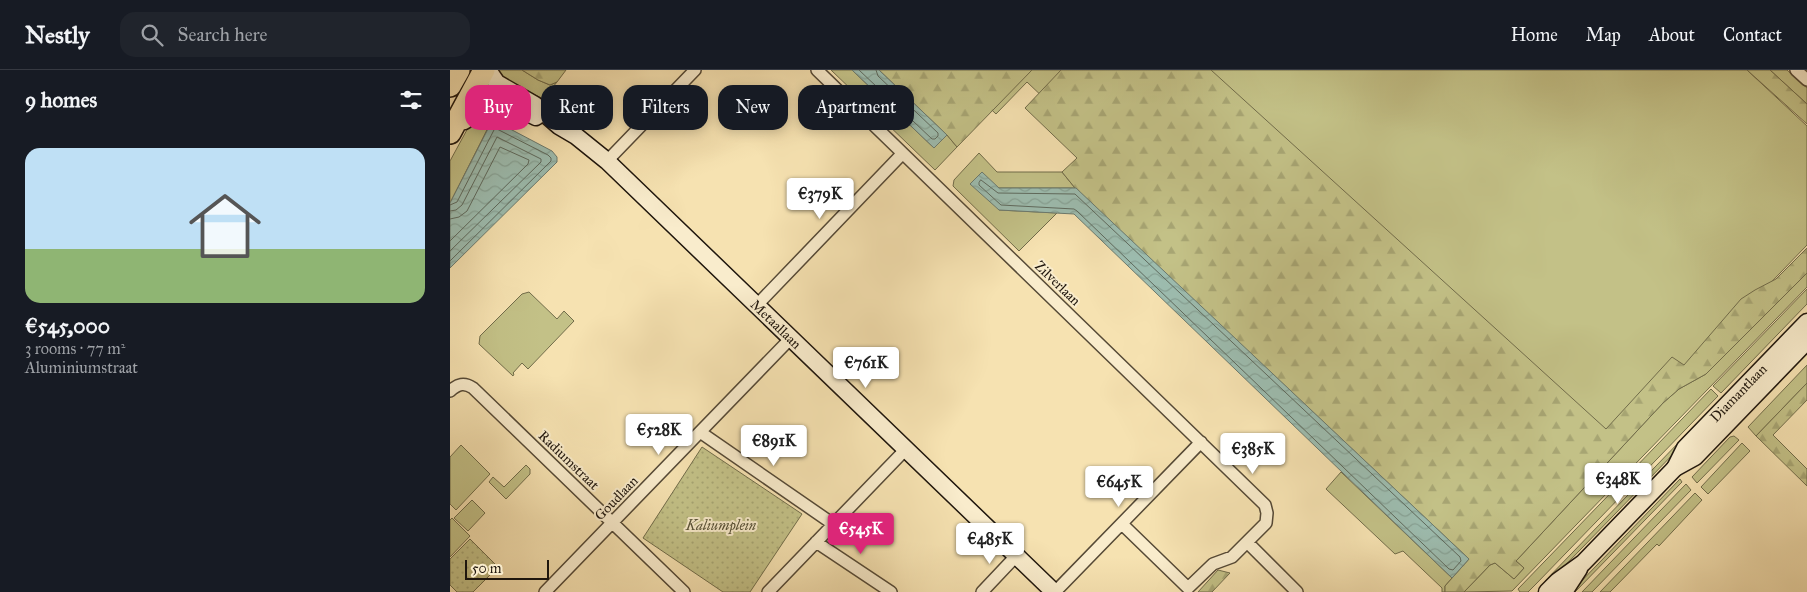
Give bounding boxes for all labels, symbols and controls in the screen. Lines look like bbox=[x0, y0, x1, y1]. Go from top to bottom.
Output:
search box bbox=[120, 12, 470, 57]
text: Nestly bbox=[25, 20, 90, 50]
icon: search bbox=[138, 21, 166, 49]
text: Search here bbox=[178, 23, 267, 46]
text: Home bbox=[1511, 24, 1558, 46]
text: Map bbox=[1586, 24, 1621, 46]
text: About bbox=[1649, 24, 1695, 46]
text: Contact bbox=[1723, 24, 1782, 46]
chip: Buy bbox=[465, 85, 531, 130]
chip: Rent bbox=[541, 85, 613, 130]
chip: Filters bbox=[623, 85, 708, 130]
chip: New bbox=[718, 85, 788, 130]
chip: Apartment bbox=[798, 85, 914, 130]
icon: filters bbox=[397, 86, 425, 114]
text: 9 homes bbox=[25, 87, 97, 113]
pin: €379K bbox=[785, 178, 855, 220]
icon: home bbox=[180, 181, 270, 271]
text: €379K bbox=[798, 184, 842, 203]
street label: Zilverlaan bbox=[1031, 257, 1084, 310]
street label: Metaallaan bbox=[747, 296, 805, 353]
text: €545,000 bbox=[25, 313, 110, 339]
text: 3 rooms · 77 m² bbox=[25, 339, 125, 358]
pin: €761K bbox=[831, 346, 901, 389]
text: €761K bbox=[844, 353, 888, 372]
text: Aluminiumstraat bbox=[25, 358, 138, 377]
street label: Diamantlaan bbox=[1707, 360, 1771, 426]
pin: €528K bbox=[624, 414, 694, 456]
text: €528K bbox=[637, 420, 681, 439]
pin: €891K bbox=[739, 424, 809, 467]
street label: Radiumstraat bbox=[535, 427, 603, 494]
text: €891K bbox=[752, 431, 796, 450]
pin: €385K bbox=[1218, 432, 1288, 475]
text: €385K bbox=[1231, 439, 1275, 458]
pin: €348K bbox=[1583, 462, 1653, 505]
pin: €645K bbox=[1084, 466, 1154, 508]
text: €348K bbox=[1596, 469, 1640, 488]
street label: Goudlaan bbox=[591, 472, 642, 524]
text: €645K bbox=[1096, 472, 1142, 491]
pin: €545K bbox=[826, 512, 896, 555]
park label: Kaliumplein bbox=[685, 517, 757, 535]
text: €545K bbox=[839, 519, 883, 538]
pin: €485K bbox=[955, 522, 1025, 565]
text: €485K bbox=[967, 529, 1013, 548]
scale bar bbox=[465, 557, 549, 580]
text: 50 m bbox=[472, 560, 501, 577]

